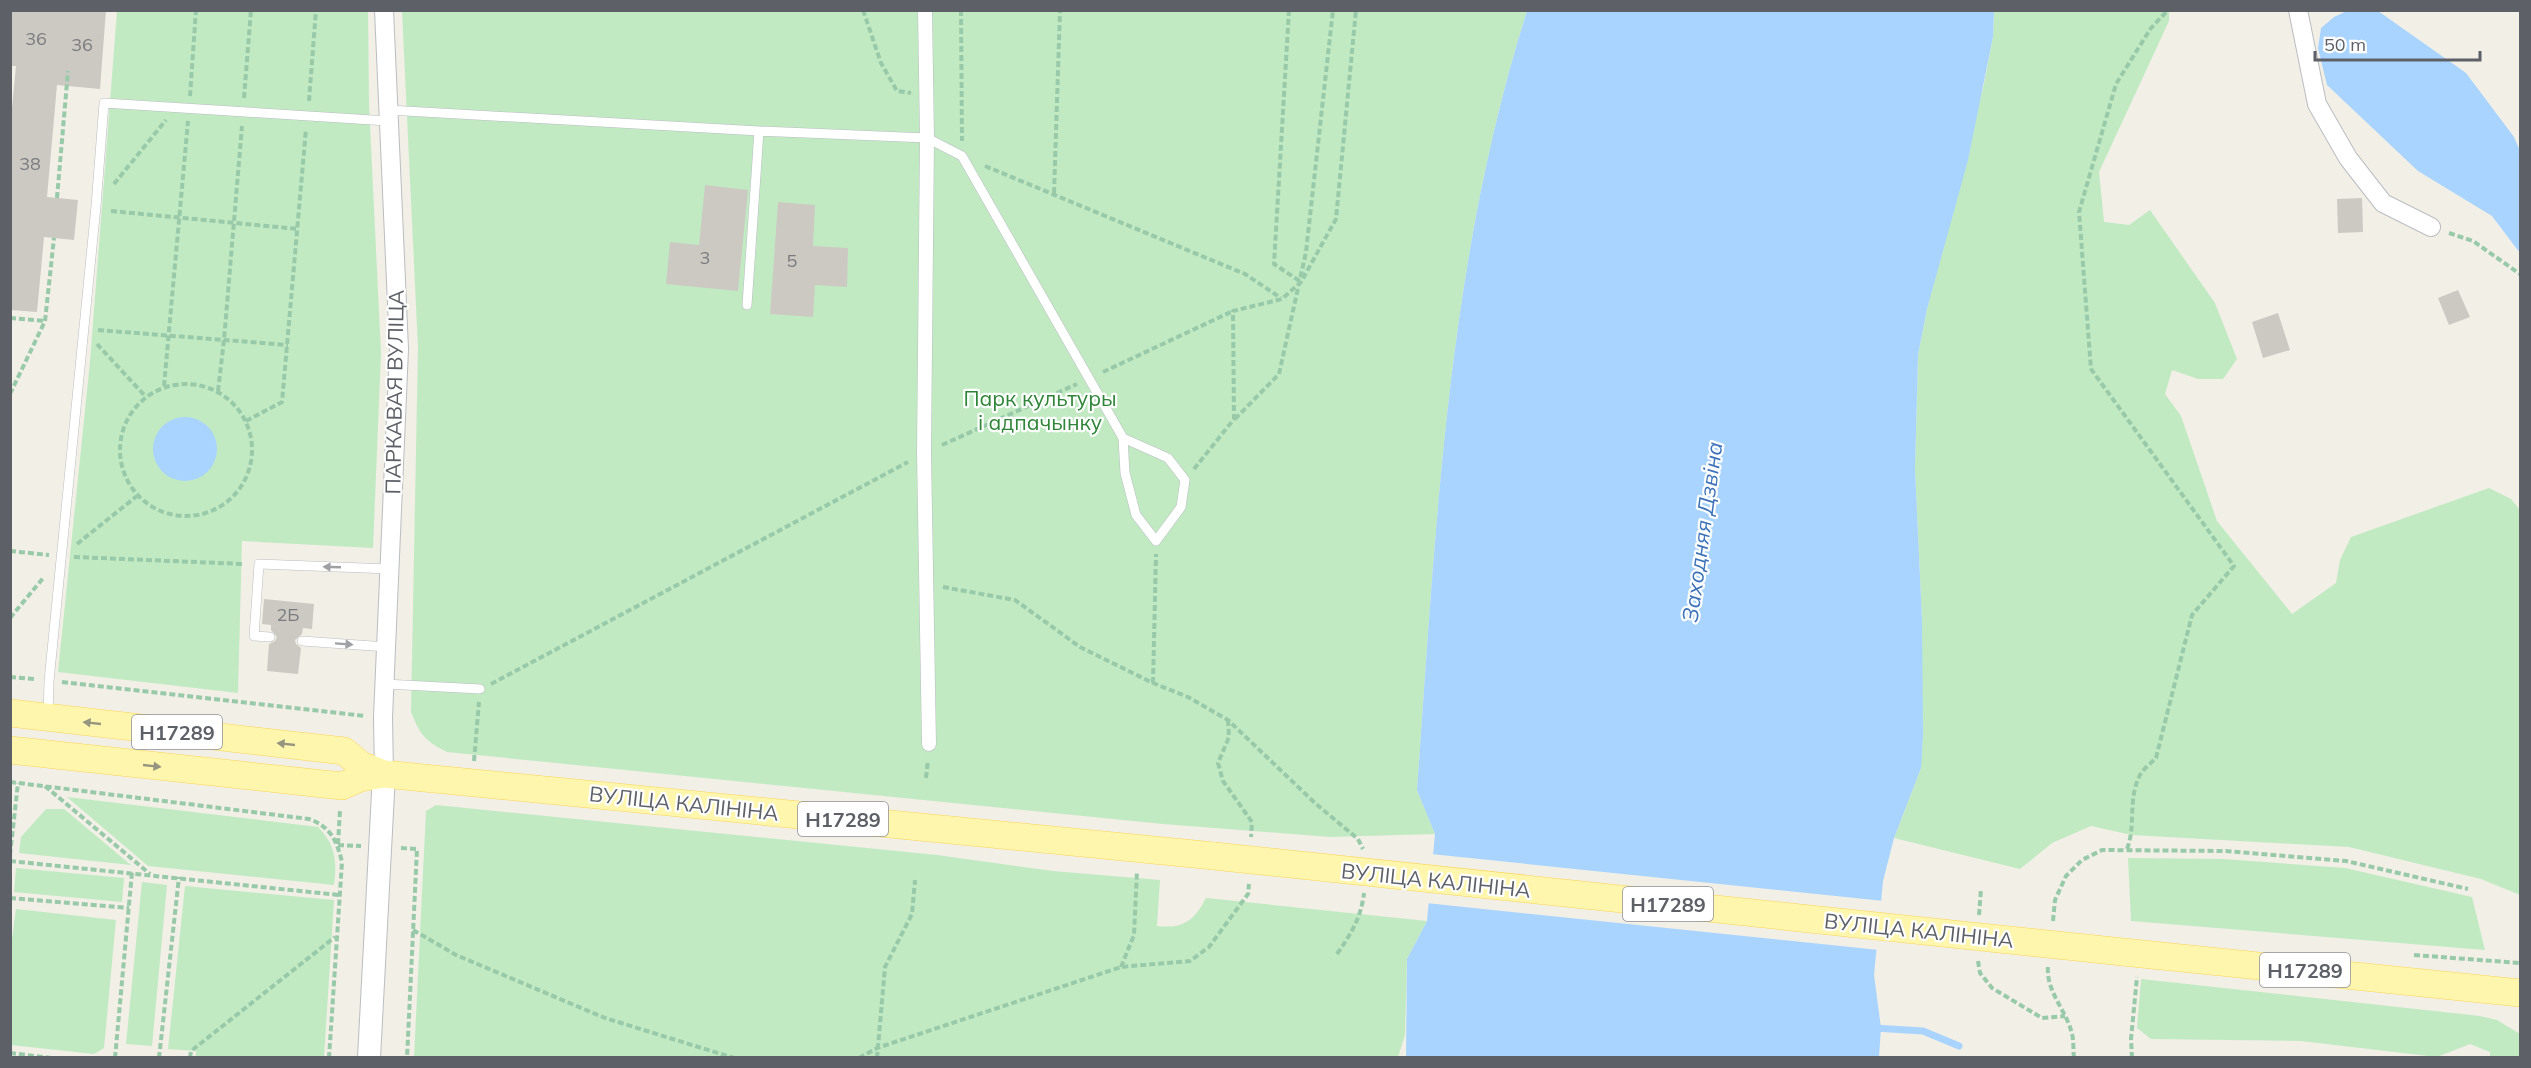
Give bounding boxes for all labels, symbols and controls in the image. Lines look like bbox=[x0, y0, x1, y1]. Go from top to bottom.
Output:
scale bar bbox=[2315, 24, 2480, 62]
house number: 36 bbox=[25, 27, 47, 50]
house number: 36 bbox=[71, 33, 93, 56]
text: 50 m bbox=[2324, 33, 2366, 56]
house number: 38 bbox=[19, 152, 41, 175]
house number: 3 bbox=[700, 246, 710, 269]
house number: 5 bbox=[787, 249, 798, 272]
street label: ПАРКАВАЯ ВУЛІЦА bbox=[379, 289, 409, 495]
park label: Парк культуры і адпачынку bbox=[963, 385, 1117, 435]
water label: Заходняя Дзвіна bbox=[1675, 440, 1729, 624]
one-way arrow bbox=[322, 562, 341, 571]
house number: 2Б bbox=[277, 603, 300, 626]
one-way arrow bbox=[335, 639, 354, 648]
road number: Н17289 bbox=[132, 715, 222, 749]
one-way arrow bbox=[82, 718, 101, 728]
one-way arrow bbox=[276, 739, 295, 749]
one-way arrow bbox=[143, 761, 162, 771]
street label: ВУЛІЦА КАЛІНІНА bbox=[588, 780, 780, 826]
road number: Н17289 bbox=[798, 802, 888, 836]
street label: ВУЛІЦА КАЛІНІНА bbox=[1340, 857, 1532, 903]
road number: Н17289 bbox=[1623, 887, 1713, 921]
street label: ВУЛІЦА КАЛІНІНА bbox=[1823, 907, 2015, 953]
road number: Н17289 bbox=[2260, 953, 2350, 987]

